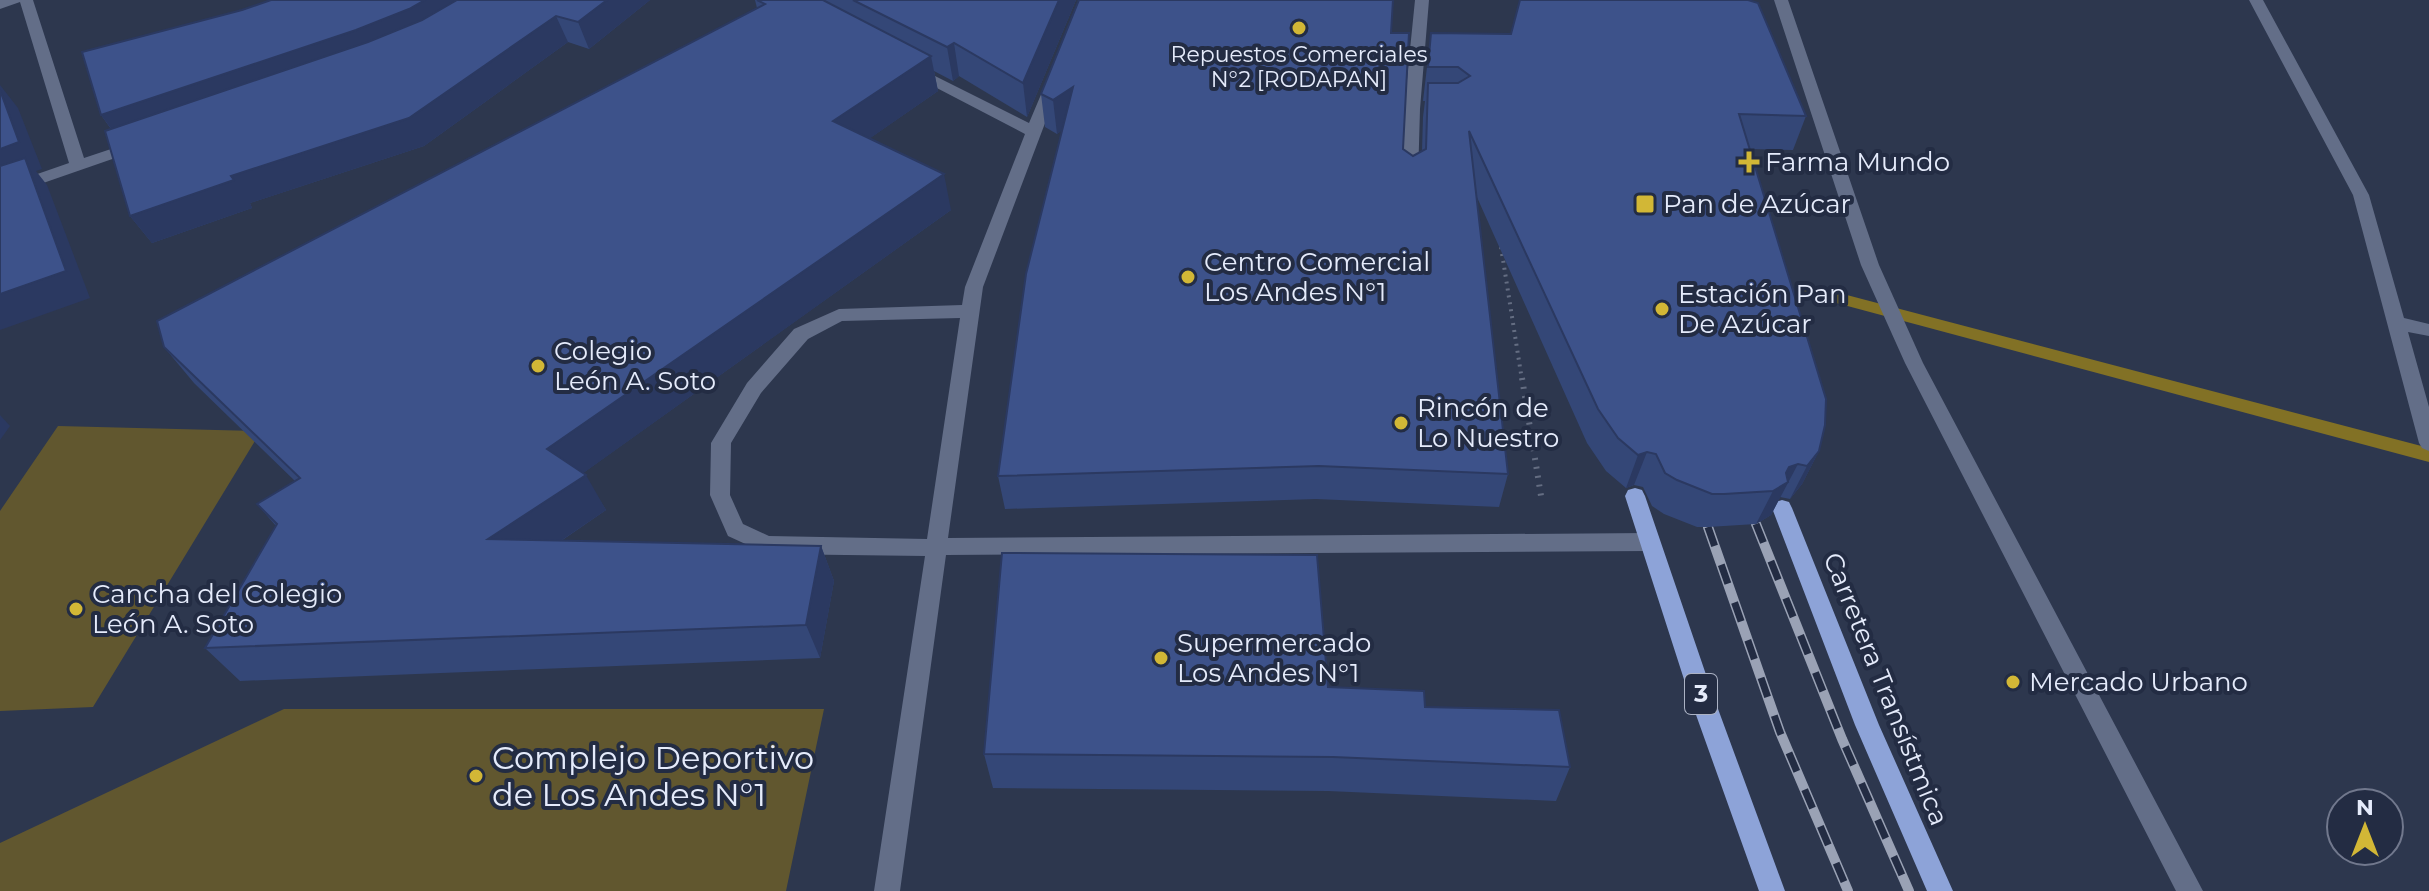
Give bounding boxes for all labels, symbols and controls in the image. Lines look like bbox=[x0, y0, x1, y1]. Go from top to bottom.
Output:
marker: Repuestos Comerciales N°2 [RODAPAN] bbox=[1290, 19, 1308, 37]
place label: Repuestos Comerciales N°2 [RODAPAN] bbox=[1171, 41, 1428, 93]
place label: Farma Mundo bbox=[1765, 146, 1950, 178]
marker: Farma Mundo bbox=[1740, 153, 1758, 171]
place label: Pan de Azúcar bbox=[1663, 188, 1851, 220]
marker: Pan de Azúcar bbox=[1634, 193, 1656, 215]
place label: Centro Comercial Los Andes N°1 bbox=[1204, 246, 1430, 308]
marker: Centro Comercial Los Andes N°1 bbox=[1179, 268, 1197, 286]
place label: Estación Pan De Azúcar bbox=[1678, 278, 1847, 340]
marker: Estación Pan De Azúcar bbox=[1653, 300, 1671, 318]
place label: Colegio León A. Soto bbox=[554, 335, 716, 397]
marker: Colegio León A. Soto bbox=[529, 357, 547, 375]
place label: Rincón de Lo Nuestro bbox=[1417, 392, 1559, 454]
marker: Rincón de Lo Nuestro bbox=[1392, 414, 1410, 432]
street label: Carretera Transístmica bbox=[1817, 548, 1955, 830]
place label: Cancha del Colegio León A. Soto bbox=[92, 578, 342, 640]
marker: Cancha del Colegio León A. Soto bbox=[67, 600, 85, 618]
place label: Supermercado Los Andes N°1 bbox=[1177, 627, 1371, 689]
marker: Supermercado Los Andes N°1 bbox=[1152, 649, 1170, 667]
place label: Mercado Urbano bbox=[2029, 666, 2248, 698]
marker: Mercado Urbano bbox=[2004, 673, 2022, 691]
road number: 3 bbox=[1685, 674, 1717, 714]
place label: Complejo Deportivo de Los Andes N°1 bbox=[492, 738, 814, 814]
marker: Complejo Deportivo de Los Andes N°1 bbox=[467, 767, 485, 785]
north arrow bbox=[2325, 787, 2405, 867]
text: N bbox=[2356, 794, 2374, 821]

